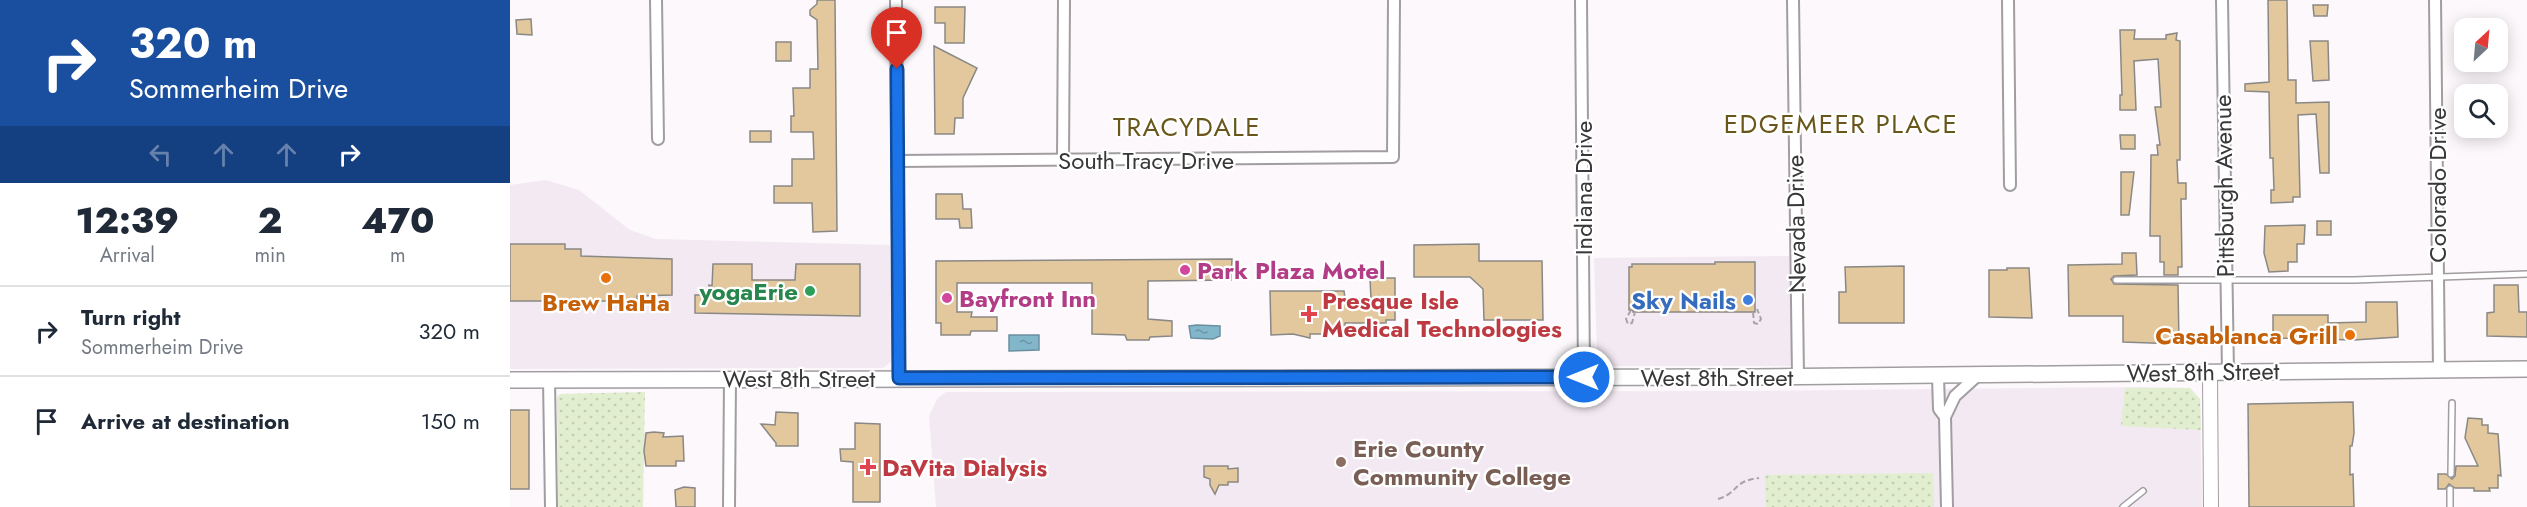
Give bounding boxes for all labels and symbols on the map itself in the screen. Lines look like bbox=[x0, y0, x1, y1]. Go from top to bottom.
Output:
pin bbox=[871, 7, 922, 69]
north arrow bbox=[2454, 18, 2508, 72]
street label: Pittsburgh Avenue bbox=[2205, 94, 2243, 278]
district label: EDGEMEER PLACE bbox=[1724, 105, 1958, 143]
street label: Colorado Drive bbox=[2420, 107, 2455, 263]
district label: TRACYDALE bbox=[1113, 108, 1261, 146]
street label: Indiana Drive bbox=[1566, 121, 1601, 255]
street label: South Tracy Drive bbox=[1058, 143, 1234, 178]
street label: Nevada Drive bbox=[1777, 154, 1815, 294]
place label: Park Plaza Motel bbox=[1197, 253, 1386, 288]
marker: Park Plaza Motel bbox=[1178, 263, 1192, 277]
marker: Brew HaHa bbox=[599, 271, 613, 285]
place label: yogaErie bbox=[698, 274, 798, 309]
place label: Bayfront Inn bbox=[959, 281, 1096, 316]
place label: Presque Isle Medical Technologies bbox=[1322, 283, 1562, 346]
place label: Sky Nails bbox=[1631, 283, 1736, 318]
marker: yogaErie bbox=[803, 284, 817, 298]
place label: Brew HaHa bbox=[542, 285, 670, 320]
marker: Bayfront Inn bbox=[940, 291, 954, 305]
marker: Sky Nails bbox=[1741, 293, 1755, 307]
marker: Presque Isle Medical Technologies bbox=[1300, 305, 1318, 323]
place label: Casablanca Grill bbox=[2155, 318, 2338, 353]
marker: Casablanca Grill bbox=[2343, 328, 2357, 342]
position arrow bbox=[1552, 345, 1616, 409]
street label: West 8th Street bbox=[2126, 353, 2280, 391]
street label: West 8th Street bbox=[1641, 360, 1794, 395]
street label: West 8th Street bbox=[723, 361, 876, 396]
place label: Erie County Community College bbox=[1353, 431, 1571, 494]
place label: DaVita Dialysis bbox=[882, 450, 1047, 485]
marker: Erie County Community College bbox=[1334, 455, 1348, 469]
marker: DaVita Dialysis bbox=[859, 458, 877, 476]

